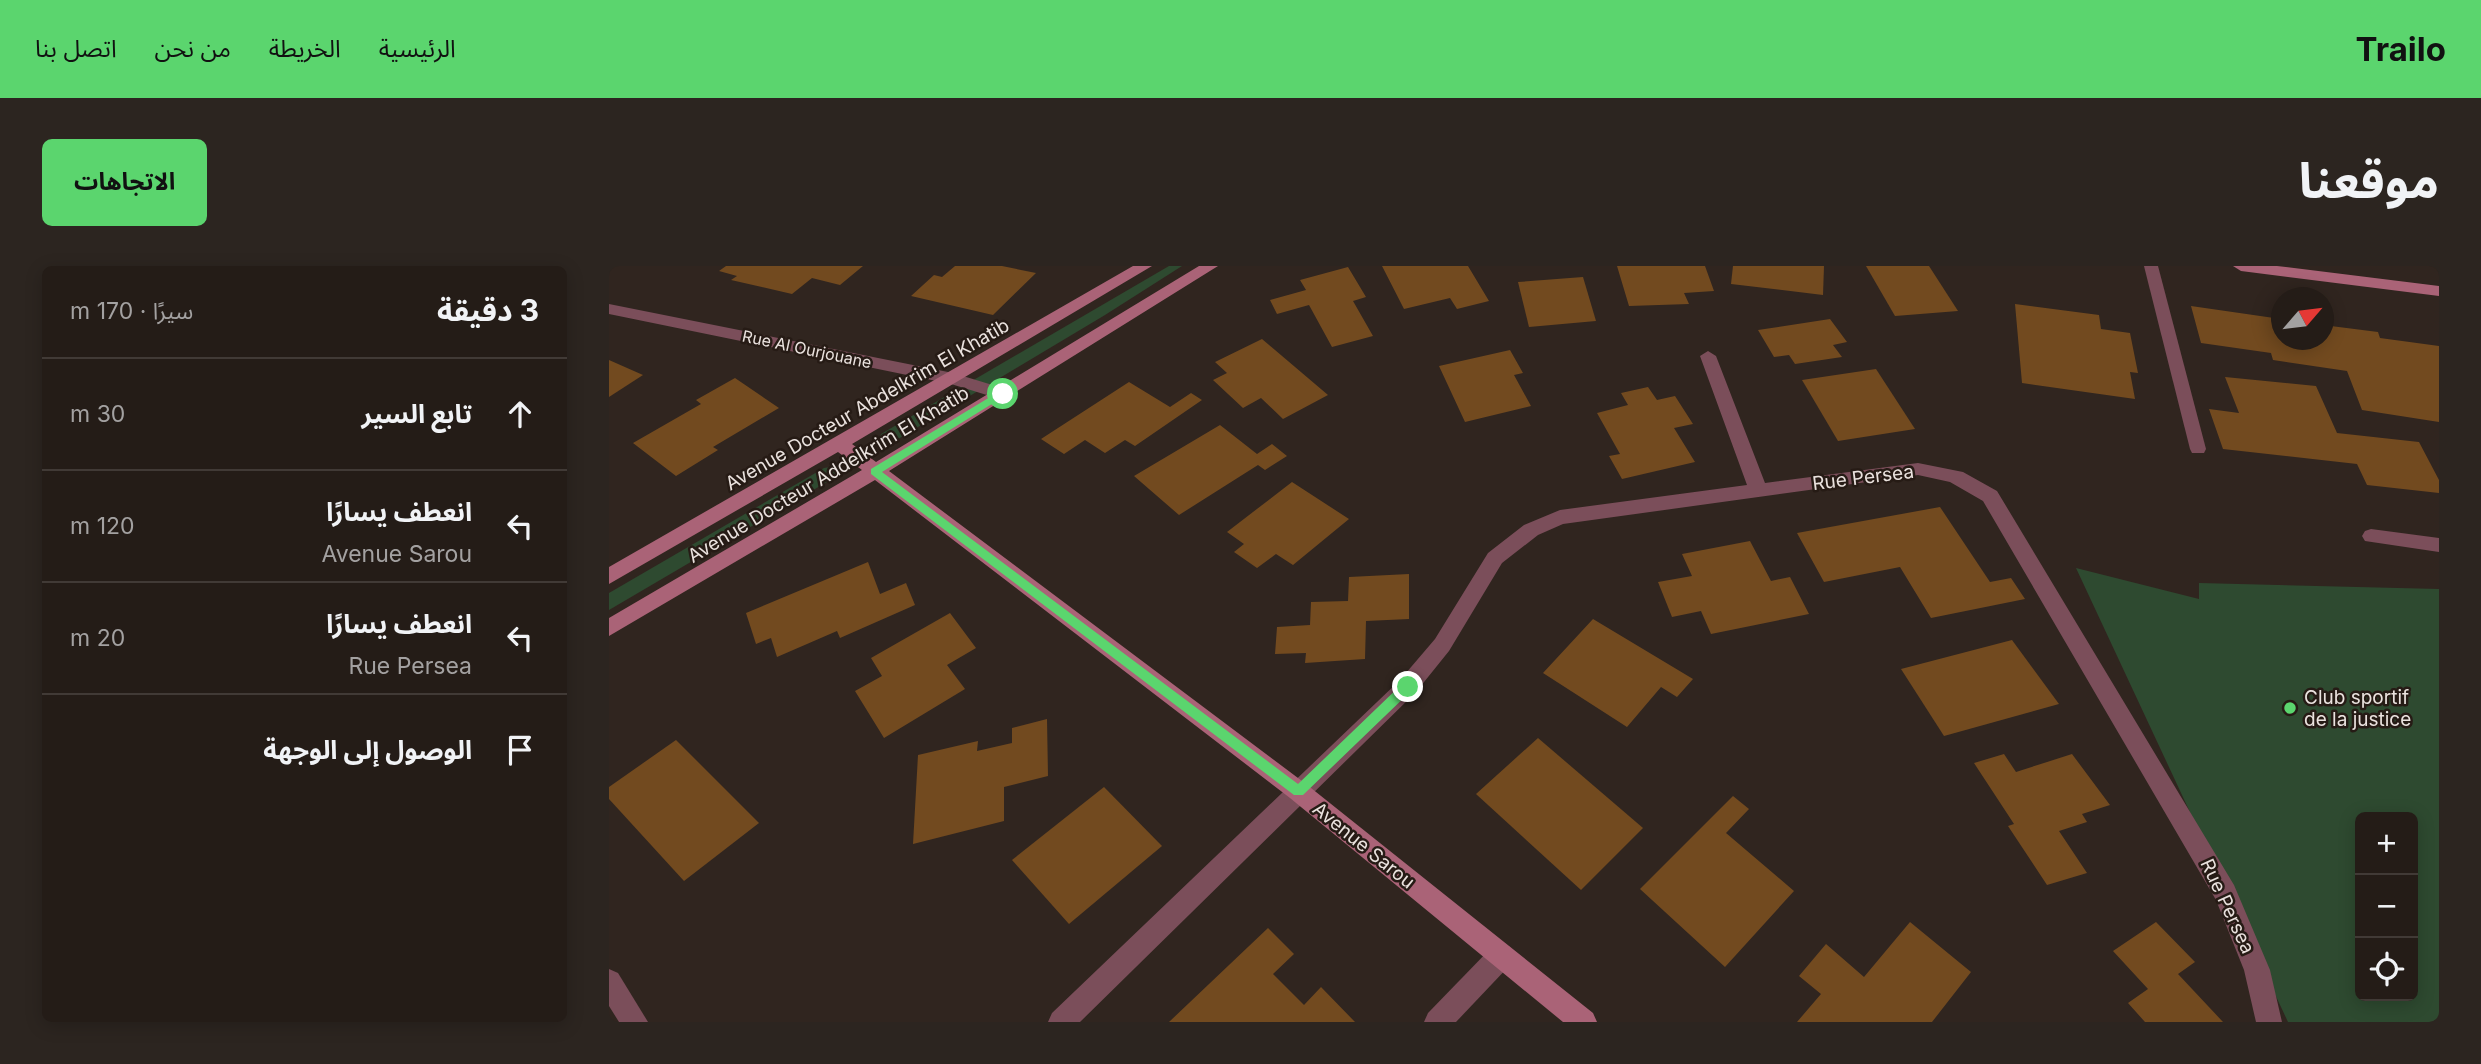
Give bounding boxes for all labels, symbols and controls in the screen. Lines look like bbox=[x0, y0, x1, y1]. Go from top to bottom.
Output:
text: Trailo bbox=[2356, 29, 2446, 69]
text: اتصل بنا bbox=[35, 34, 117, 63]
text: من نحن bbox=[155, 34, 231, 63]
text: الخريطة bbox=[269, 34, 341, 63]
text: الرئيسية bbox=[379, 34, 456, 63]
button: الاتجاهات bbox=[42, 139, 207, 226]
text: موقعنا bbox=[2299, 151, 2439, 210]
north arrow bbox=[2271, 287, 2334, 350]
text: 3 دقيقة bbox=[437, 292, 539, 328]
text: سيرًا · 170 m bbox=[70, 297, 193, 325]
street label: Avenue Docteur Abdelkrim El Khatib bbox=[721, 314, 1013, 495]
street label: Rue Al Ourjouane bbox=[741, 326, 873, 372]
route start bbox=[987, 378, 1018, 409]
street label: Avenue Docteur Addelkrim El Khatib bbox=[684, 381, 973, 568]
icon: ahead bbox=[501, 395, 539, 433]
text: تابع السير bbox=[362, 398, 472, 429]
text: 30 m bbox=[70, 400, 125, 428]
street label: Rue Persea bbox=[1811, 460, 1915, 495]
text: انعطف يسارًا bbox=[326, 496, 472, 527]
icon: left bbox=[501, 507, 539, 545]
text: 120 m bbox=[70, 512, 135, 540]
text: Avenue Sarou bbox=[321, 540, 472, 568]
text: انعطف يسارًا bbox=[326, 608, 472, 639]
icon: left bbox=[501, 619, 539, 657]
text: 20 m bbox=[70, 624, 125, 652]
text: Rue Persea bbox=[348, 652, 472, 680]
route end bbox=[1392, 671, 1423, 702]
place label: Club sportif de la justice bbox=[2304, 686, 2411, 731]
marker: Club sportif de la justice bbox=[2282, 700, 2298, 716]
icon: arrive bbox=[501, 731, 539, 769]
text: الوصول إلى الوجهة bbox=[263, 734, 472, 765]
street label: Avenue Sarou bbox=[1308, 797, 1419, 893]
map controls bbox=[2355, 812, 2418, 1001]
button: + bbox=[2355, 812, 2418, 875]
street label: Rue Persea bbox=[2196, 855, 2260, 957]
button: − bbox=[2355, 875, 2418, 938]
button: locate bbox=[2355, 938, 2418, 1001]

